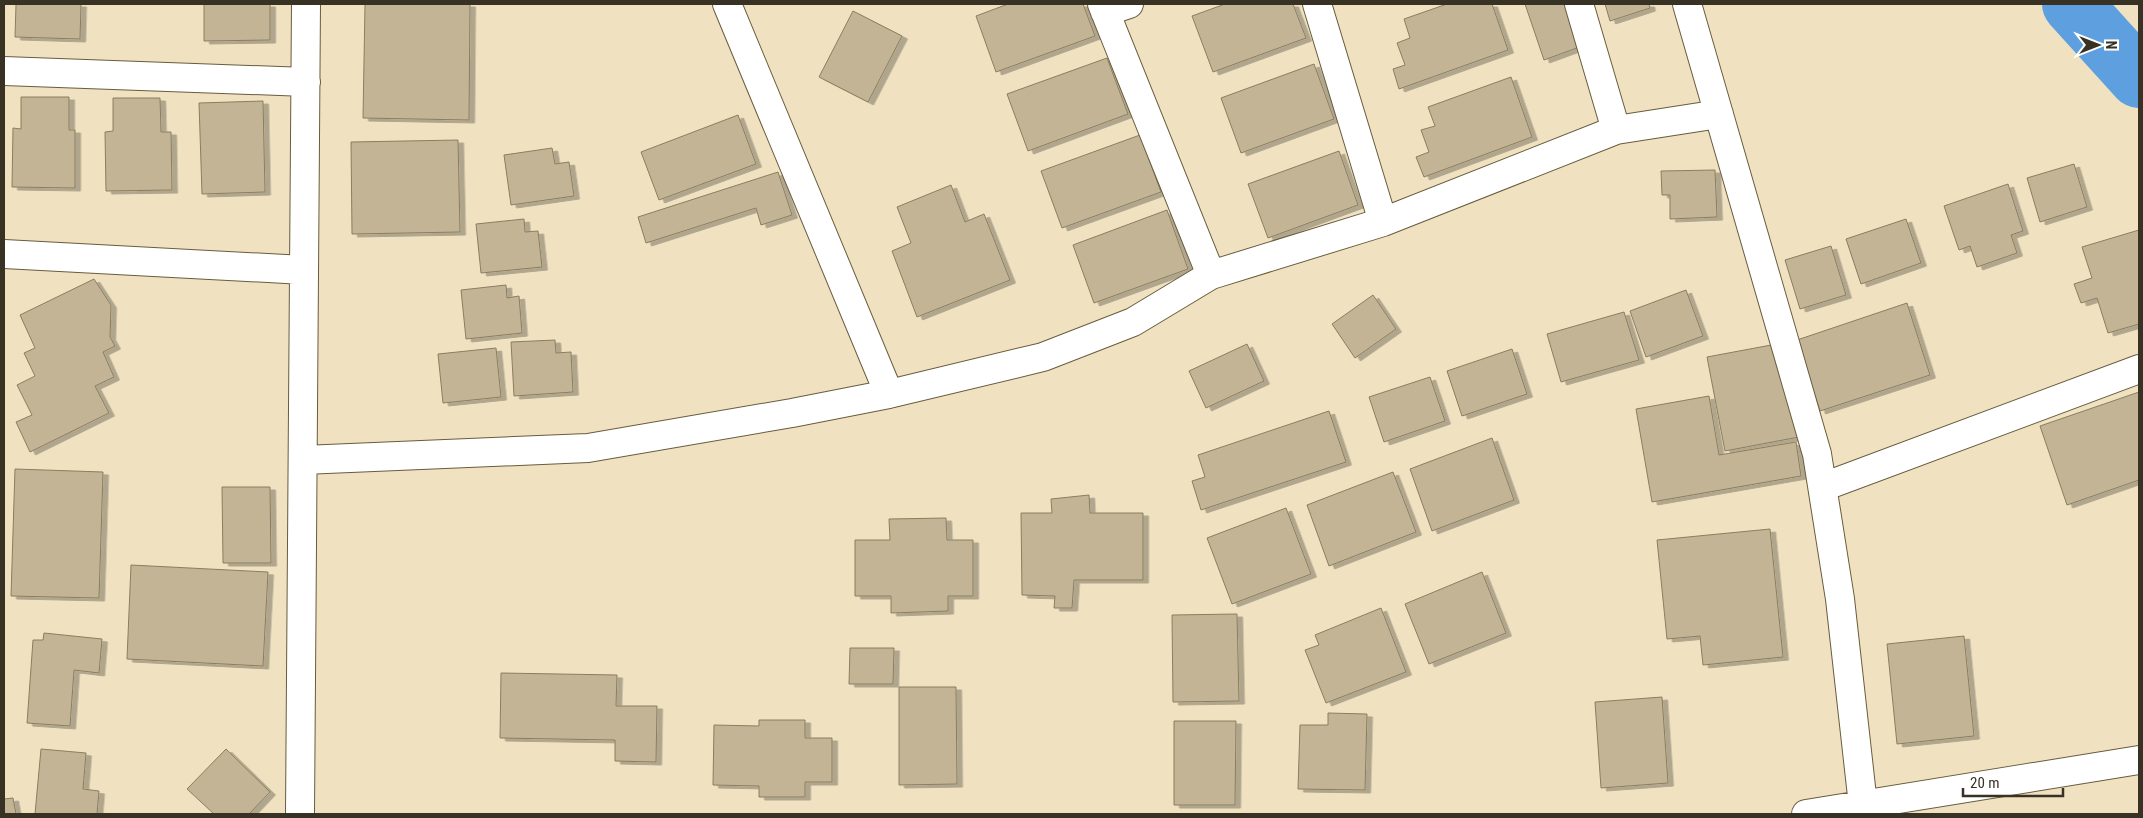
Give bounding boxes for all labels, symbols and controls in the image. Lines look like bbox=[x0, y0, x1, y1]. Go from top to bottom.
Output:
north arrow bbox=[2073, 20, 2123, 70]
text: N bbox=[2103, 41, 2119, 49]
scale bar bbox=[1963, 766, 2063, 798]
text: 20 m bbox=[1970, 774, 2000, 792]

